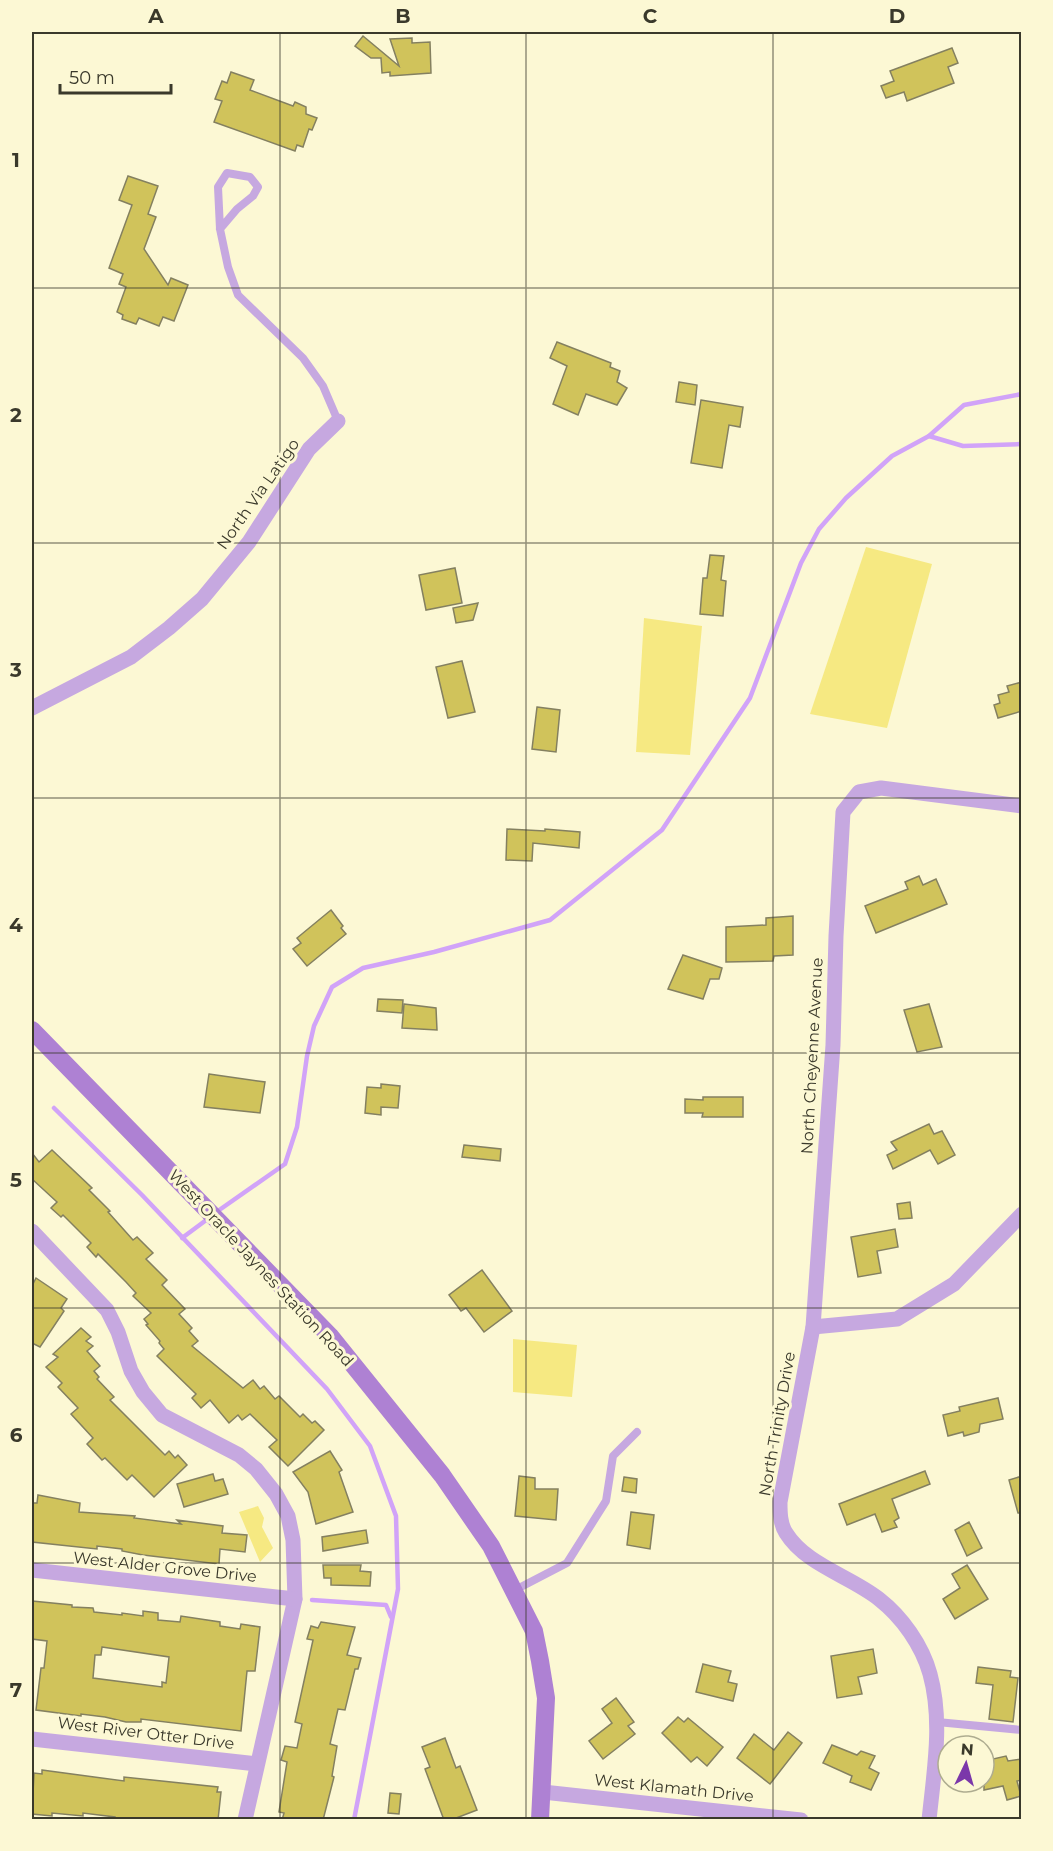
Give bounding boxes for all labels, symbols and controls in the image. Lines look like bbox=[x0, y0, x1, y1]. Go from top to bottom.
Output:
text: A bbox=[147, 4, 164, 28]
text: B bbox=[395, 4, 411, 28]
text: C bbox=[643, 4, 658, 28]
text: D bbox=[889, 4, 905, 28]
scale bar bbox=[60, 57, 171, 95]
text: 50 m bbox=[69, 67, 115, 89]
text: 1 bbox=[12, 148, 20, 172]
text: 2 bbox=[10, 403, 22, 427]
street label: North Via Latigo bbox=[213, 435, 303, 553]
text: 3 bbox=[9, 658, 22, 682]
text: 4 bbox=[9, 913, 23, 937]
street label: North Cheyenne Avenue bbox=[797, 957, 827, 1155]
street label: West Oracle Jaynes Station Road bbox=[165, 1166, 357, 1370]
text: 5 bbox=[10, 1168, 22, 1192]
street label: North Trinity Drive bbox=[755, 1350, 799, 1498]
text: 6 bbox=[10, 1423, 23, 1447]
street label: West Alder Grove Drive bbox=[72, 1548, 258, 1586]
text: 7 bbox=[10, 1678, 22, 1702]
street label: West River Otter Drive bbox=[57, 1713, 235, 1753]
north arrow bbox=[936, 1734, 996, 1794]
text: N bbox=[960, 1740, 975, 1760]
street label: West Klamath Drive bbox=[593, 1770, 755, 1806]

